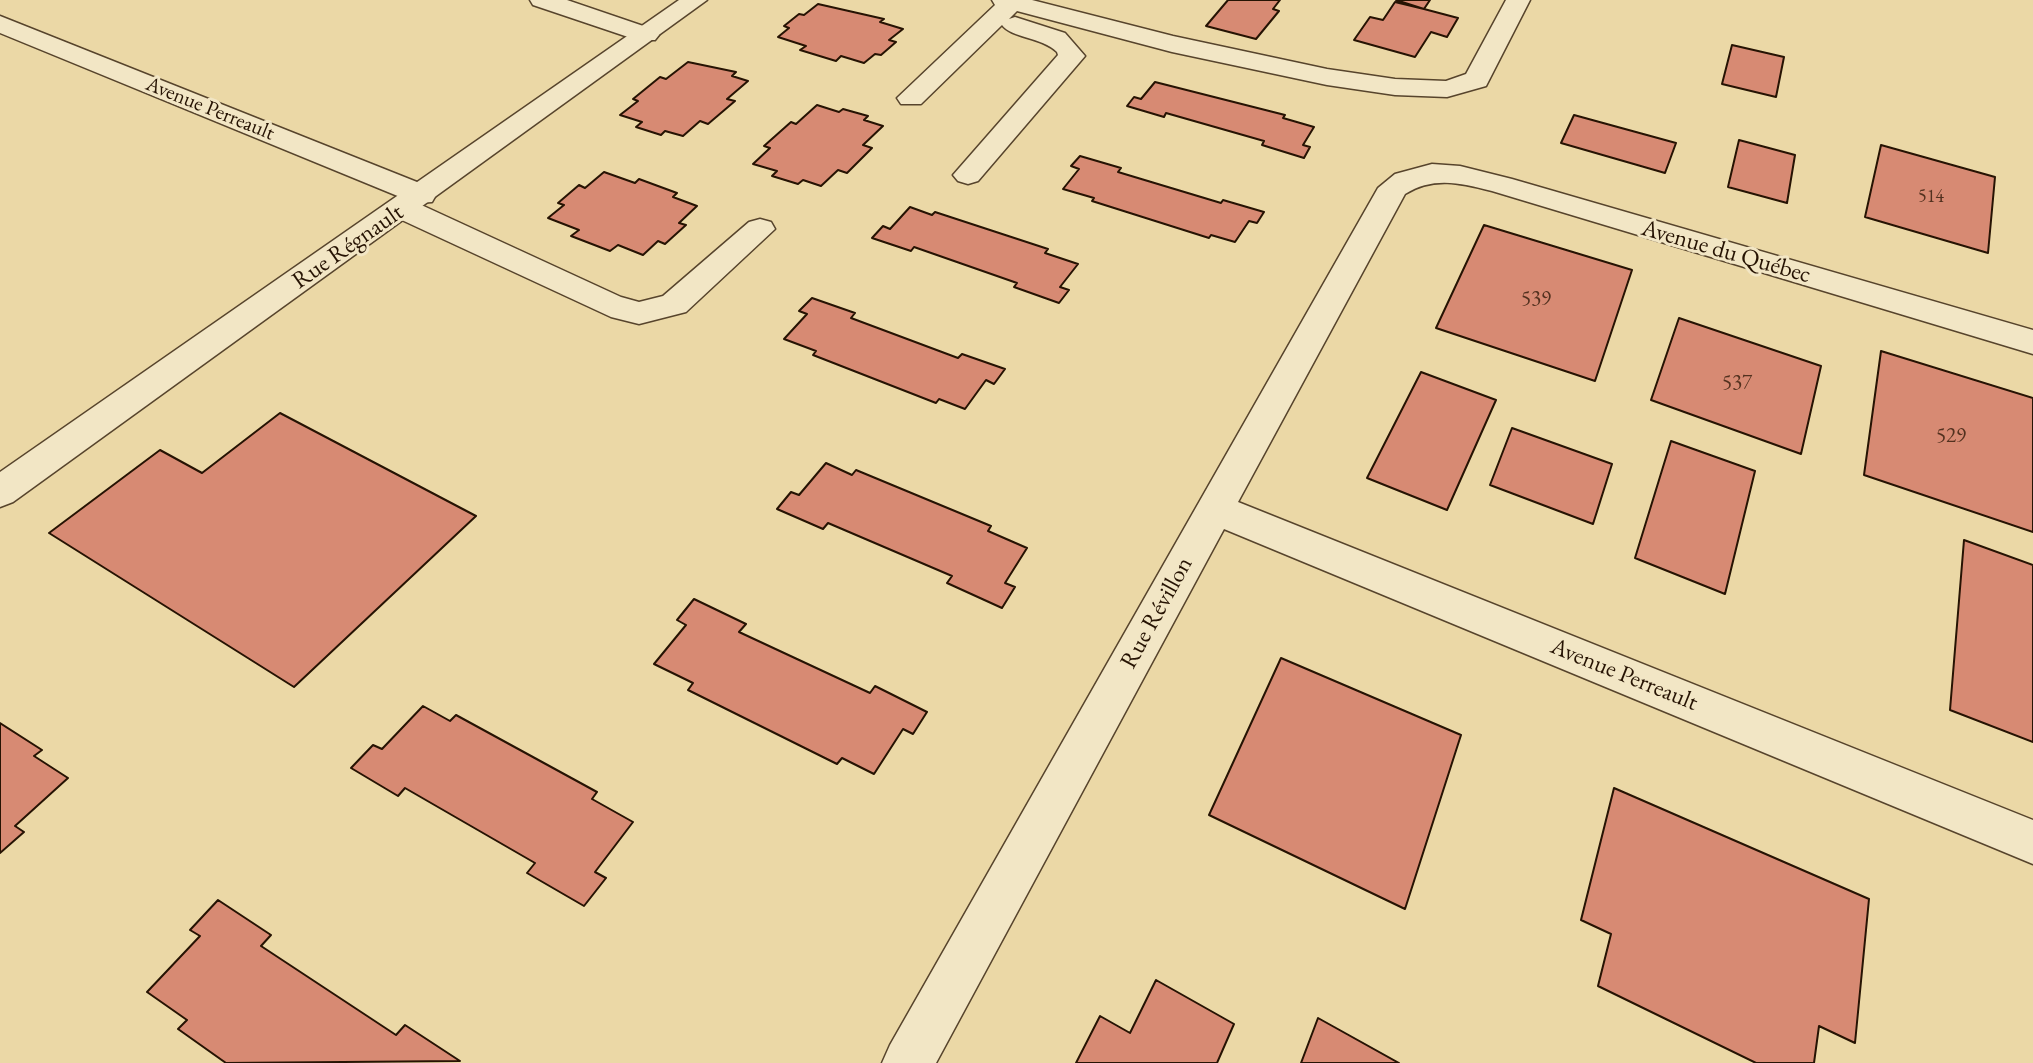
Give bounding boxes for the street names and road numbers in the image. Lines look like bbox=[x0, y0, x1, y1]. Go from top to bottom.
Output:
street label: Avenue Perreault bbox=[142, 72, 278, 146]
street label: Rue Régnault bbox=[287, 198, 409, 296]
street label: Avenue du Québec bbox=[1638, 214, 1814, 290]
street label: Rue Révillon bbox=[1115, 552, 1199, 674]
street label: Avenue Perreault bbox=[1546, 632, 1702, 718]

